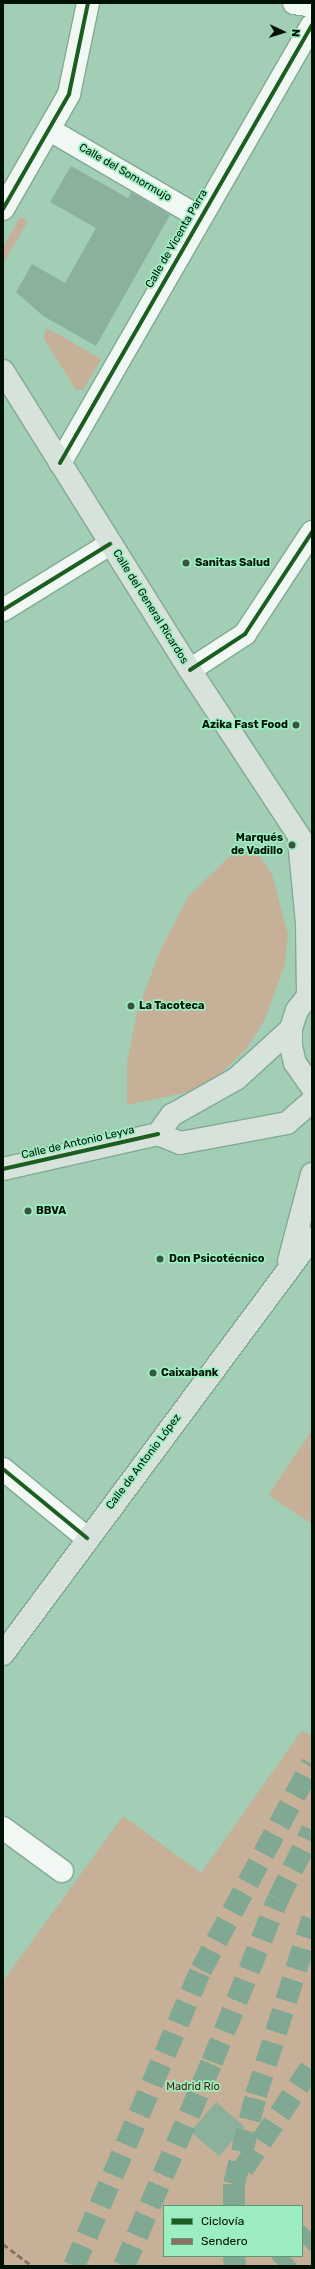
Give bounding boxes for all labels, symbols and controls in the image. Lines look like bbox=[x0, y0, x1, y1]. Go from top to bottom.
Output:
north arrow bbox=[263, 12, 303, 52]
text: N bbox=[289, 28, 302, 37]
street label: Calle del Somormujo bbox=[76, 141, 174, 205]
street label: Calle de Vicenta Parra bbox=[143, 187, 211, 291]
street label: Calle del General Ricardos bbox=[109, 547, 191, 667]
place label: Sanitas Salud bbox=[195, 556, 270, 570]
marker: Sanitas Salud bbox=[180, 557, 192, 569]
place label: Azika Fast Food bbox=[202, 718, 288, 732]
marker: Azika Fast Food bbox=[291, 720, 301, 730]
place label: Marqués de Vadillo bbox=[231, 832, 283, 858]
marker: Marqués de Vadillo bbox=[286, 839, 298, 851]
place label: La Tacoteca bbox=[139, 999, 205, 1013]
marker: La Tacoteca bbox=[126, 1001, 136, 1011]
street label: Calle de Antonio Leyva bbox=[20, 1124, 136, 1162]
place label: BBVA bbox=[36, 1204, 66, 1218]
marker: BBVA bbox=[23, 1206, 33, 1216]
place label: Don Psicotécnico bbox=[169, 1252, 264, 1266]
marker: Don Psicotécnico bbox=[154, 1253, 166, 1265]
place label: Caixabank bbox=[161, 1366, 218, 1380]
marker: Caixabank bbox=[148, 1368, 158, 1378]
street label: Calle de Antonio López bbox=[104, 1411, 184, 1513]
park label: Madrid Río bbox=[166, 2080, 220, 2094]
legend bbox=[163, 2205, 303, 2257]
text: Ciclovía bbox=[201, 2214, 244, 2228]
text: Sendero bbox=[201, 2234, 248, 2248]

